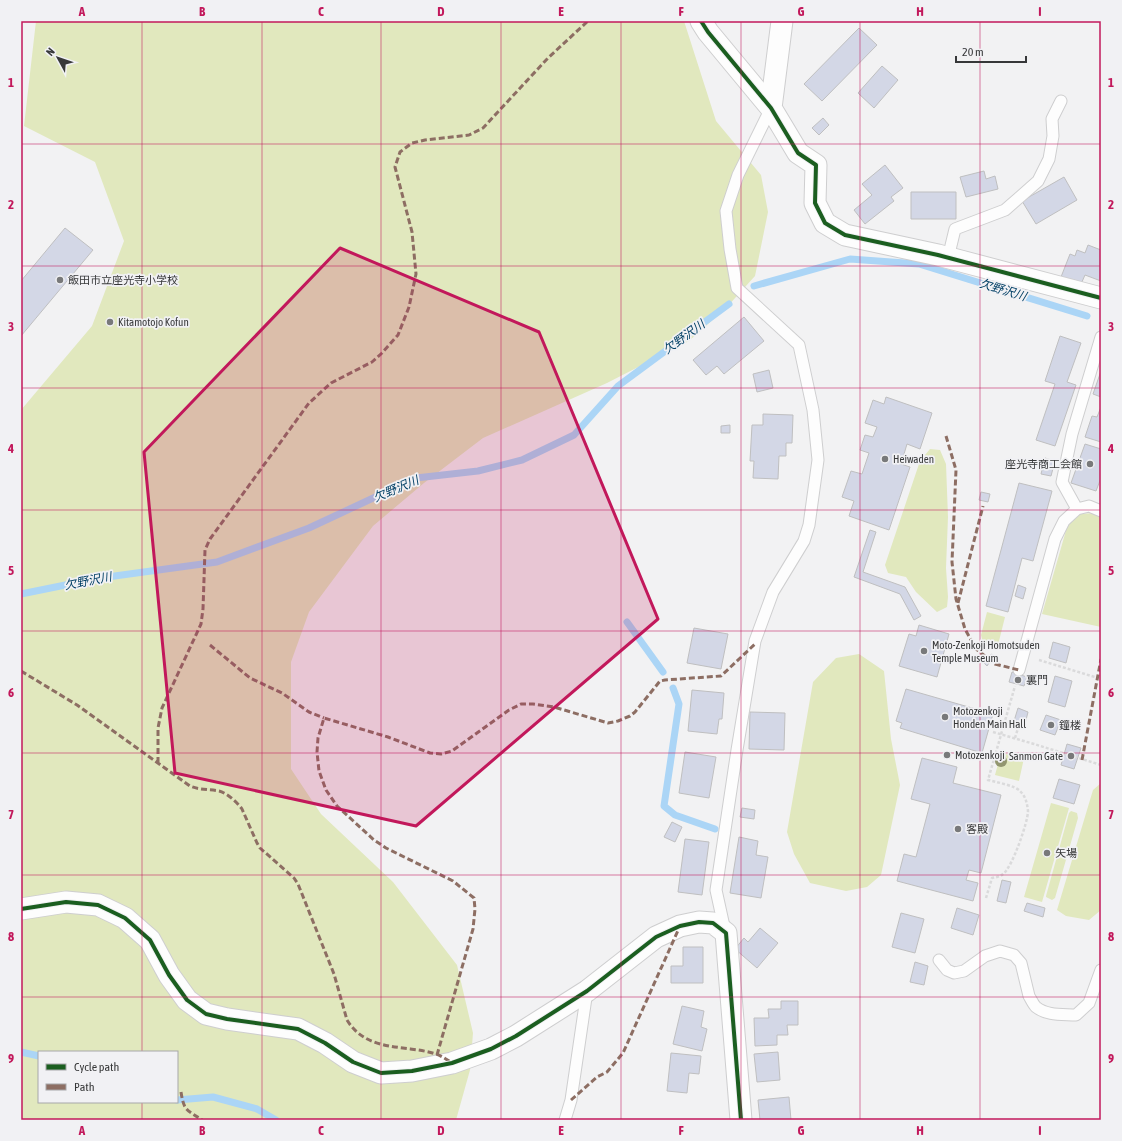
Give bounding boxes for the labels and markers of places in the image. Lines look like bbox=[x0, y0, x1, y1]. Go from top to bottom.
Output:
place label: 飯田市立座光寺小学校 bbox=[68, 274, 178, 286]
marker: 飯田市立座光寺小学校 bbox=[55, 275, 65, 285]
place label: Kitamotojo Kofun bbox=[118, 316, 189, 328]
marker: Kitamotojo Kofun bbox=[105, 317, 115, 327]
place label: Heiwaden bbox=[893, 453, 934, 465]
marker: Heiwaden bbox=[880, 454, 890, 464]
place label: 座光寺商工会館 bbox=[1005, 458, 1082, 470]
marker: 座光寺商工会館 bbox=[1085, 459, 1095, 469]
place label: Moto-Zenkoji Homotsuden Temple Museum bbox=[932, 639, 1040, 664]
marker: Moto-Zenkoji Homotsuden Temple Museum bbox=[919, 646, 929, 656]
place label: 裏門 bbox=[1026, 674, 1048, 686]
marker: 裏門 bbox=[1013, 675, 1023, 685]
place label: Motozenkoji Honden Main Hall bbox=[953, 705, 1026, 730]
marker: Motozenkoji Honden Main Hall bbox=[940, 712, 950, 722]
place label: 鐘楼 bbox=[1059, 719, 1081, 731]
marker: 鐘楼 bbox=[1046, 720, 1056, 730]
place label: Motozenkoji bbox=[955, 749, 1005, 761]
marker: Motozenkoji bbox=[942, 750, 952, 760]
place label: Sanmon Gate bbox=[1009, 750, 1063, 762]
marker: Sanmon Gate bbox=[1066, 751, 1076, 761]
place label: 客殿 bbox=[966, 823, 988, 835]
marker: 客殿 bbox=[953, 824, 963, 834]
place label: 矢場 bbox=[1055, 847, 1077, 859]
marker: 矢場 bbox=[1042, 848, 1052, 858]

